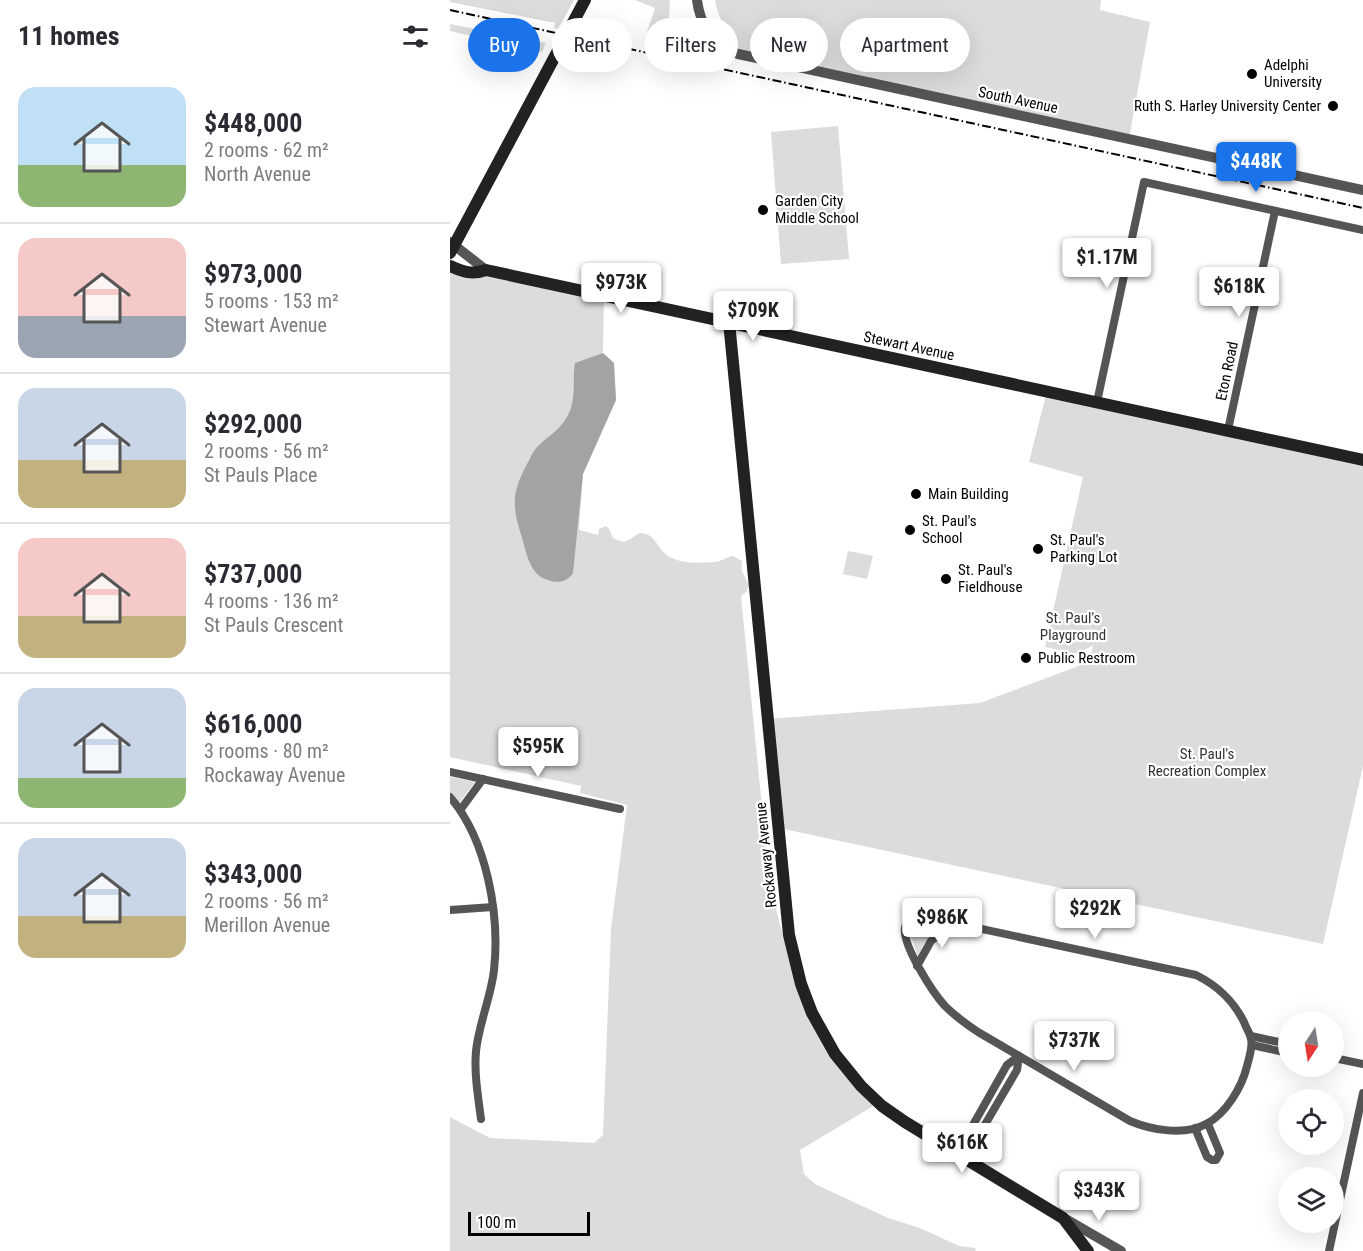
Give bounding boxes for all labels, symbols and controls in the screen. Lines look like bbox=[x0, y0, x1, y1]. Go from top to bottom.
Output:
chip: Buy bbox=[468, 18, 540, 72]
chip: Rent bbox=[552, 18, 632, 72]
chip: Filters bbox=[644, 18, 738, 72]
chip: New bbox=[750, 18, 828, 72]
chip: Apartment bbox=[840, 18, 970, 72]
icon: filters bbox=[399, 20, 432, 53]
text: 11 homes bbox=[18, 21, 120, 51]
place label: Adelphi University bbox=[1264, 56, 1322, 91]
marker: Adelphi University bbox=[1245, 67, 1259, 81]
street label: South Avenue bbox=[977, 83, 1059, 117]
place label: Ruth S. Harley University Center bbox=[1134, 97, 1321, 115]
marker: Ruth S. Harley University Center bbox=[1326, 99, 1340, 113]
text: $448,000 bbox=[204, 108, 302, 138]
icon: home bbox=[66, 111, 138, 183]
text: 2 rooms · 62 m² bbox=[204, 138, 329, 162]
pin: $448K bbox=[1214, 142, 1298, 193]
text: $448K bbox=[1230, 149, 1282, 173]
text: North Avenue bbox=[204, 162, 311, 186]
place label: Garden City Middle School bbox=[775, 192, 859, 227]
marker: Garden City Middle School bbox=[756, 203, 770, 217]
pin: $1.17M bbox=[1058, 238, 1156, 289]
text: $1.17M bbox=[1076, 245, 1138, 269]
text: $973,000 bbox=[204, 259, 302, 289]
icon: home bbox=[66, 262, 138, 334]
pin: $973K bbox=[579, 263, 663, 314]
pin: $618K bbox=[1197, 267, 1281, 318]
text: $973K bbox=[595, 270, 647, 294]
text: $618K bbox=[1213, 274, 1265, 298]
text: 5 rooms · 153 m² bbox=[204, 289, 339, 313]
pin: $709K bbox=[711, 291, 795, 342]
text: $709K bbox=[727, 298, 779, 322]
text: Stewart Avenue bbox=[204, 313, 327, 337]
street label: Stewart Avenue bbox=[862, 328, 956, 364]
street label: Eton Road bbox=[1212, 340, 1242, 402]
text: $292,000 bbox=[204, 409, 302, 439]
icon: home bbox=[66, 412, 138, 484]
text: 2 rooms · 56 m² bbox=[204, 439, 329, 463]
text: St Pauls Place bbox=[204, 463, 317, 487]
place label: Main Building bbox=[928, 485, 1009, 503]
marker: Main Building bbox=[909, 487, 923, 501]
place label: St. Paul's School bbox=[922, 512, 977, 547]
marker: St. Paul's School bbox=[903, 523, 917, 537]
place label: St. Paul's Parking Lot bbox=[1050, 531, 1117, 566]
marker: St. Paul's Parking Lot bbox=[1031, 542, 1045, 556]
text: $737,000 bbox=[204, 559, 302, 589]
place label: St. Paul's Fieldhouse bbox=[958, 561, 1022, 596]
icon: home bbox=[66, 562, 138, 634]
marker: St. Paul's Fieldhouse bbox=[939, 572, 953, 586]
text: 4 rooms · 136 m² bbox=[204, 589, 339, 613]
park label: St. Paul's Playground bbox=[1040, 609, 1106, 644]
text: St Pauls Crescent bbox=[204, 613, 343, 637]
place label: Public Restroom bbox=[1038, 649, 1135, 667]
marker: Public Restroom bbox=[1019, 651, 1033, 665]
text: $616,000 bbox=[204, 709, 302, 739]
icon: home bbox=[66, 712, 138, 784]
pin: $595K bbox=[496, 727, 580, 778]
text: $595K bbox=[512, 734, 564, 758]
text: 3 rooms · 80 m² bbox=[204, 739, 329, 763]
park label: St. Paul's Recreation Complex bbox=[1148, 745, 1267, 780]
text: Rockaway Avenue bbox=[204, 763, 345, 787]
street label: Rockaway Avenue bbox=[752, 801, 780, 909]
text: $343,000 bbox=[204, 859, 302, 889]
icon: home bbox=[66, 862, 138, 934]
text: 2 rooms · 56 m² bbox=[204, 889, 329, 913]
pin: $292K bbox=[1053, 889, 1137, 940]
text: $292K bbox=[1069, 896, 1121, 920]
pin: $986K bbox=[900, 898, 984, 949]
text: $986K bbox=[916, 905, 968, 929]
text: Merillon Avenue bbox=[204, 913, 330, 937]
north arrow bbox=[1278, 1011, 1344, 1077]
map controls bbox=[1278, 1011, 1344, 1233]
pin: $737K bbox=[1032, 1021, 1116, 1072]
text: $737K bbox=[1048, 1028, 1100, 1052]
button: locate bbox=[1278, 1089, 1344, 1155]
pin: $616K bbox=[920, 1123, 1004, 1174]
text: $616K bbox=[936, 1130, 988, 1154]
button: layers bbox=[1278, 1167, 1344, 1233]
pin: $343K bbox=[1057, 1171, 1141, 1222]
text: $343K bbox=[1073, 1178, 1125, 1202]
scale bar bbox=[468, 1209, 590, 1236]
text: 100 m bbox=[477, 1213, 516, 1232]

